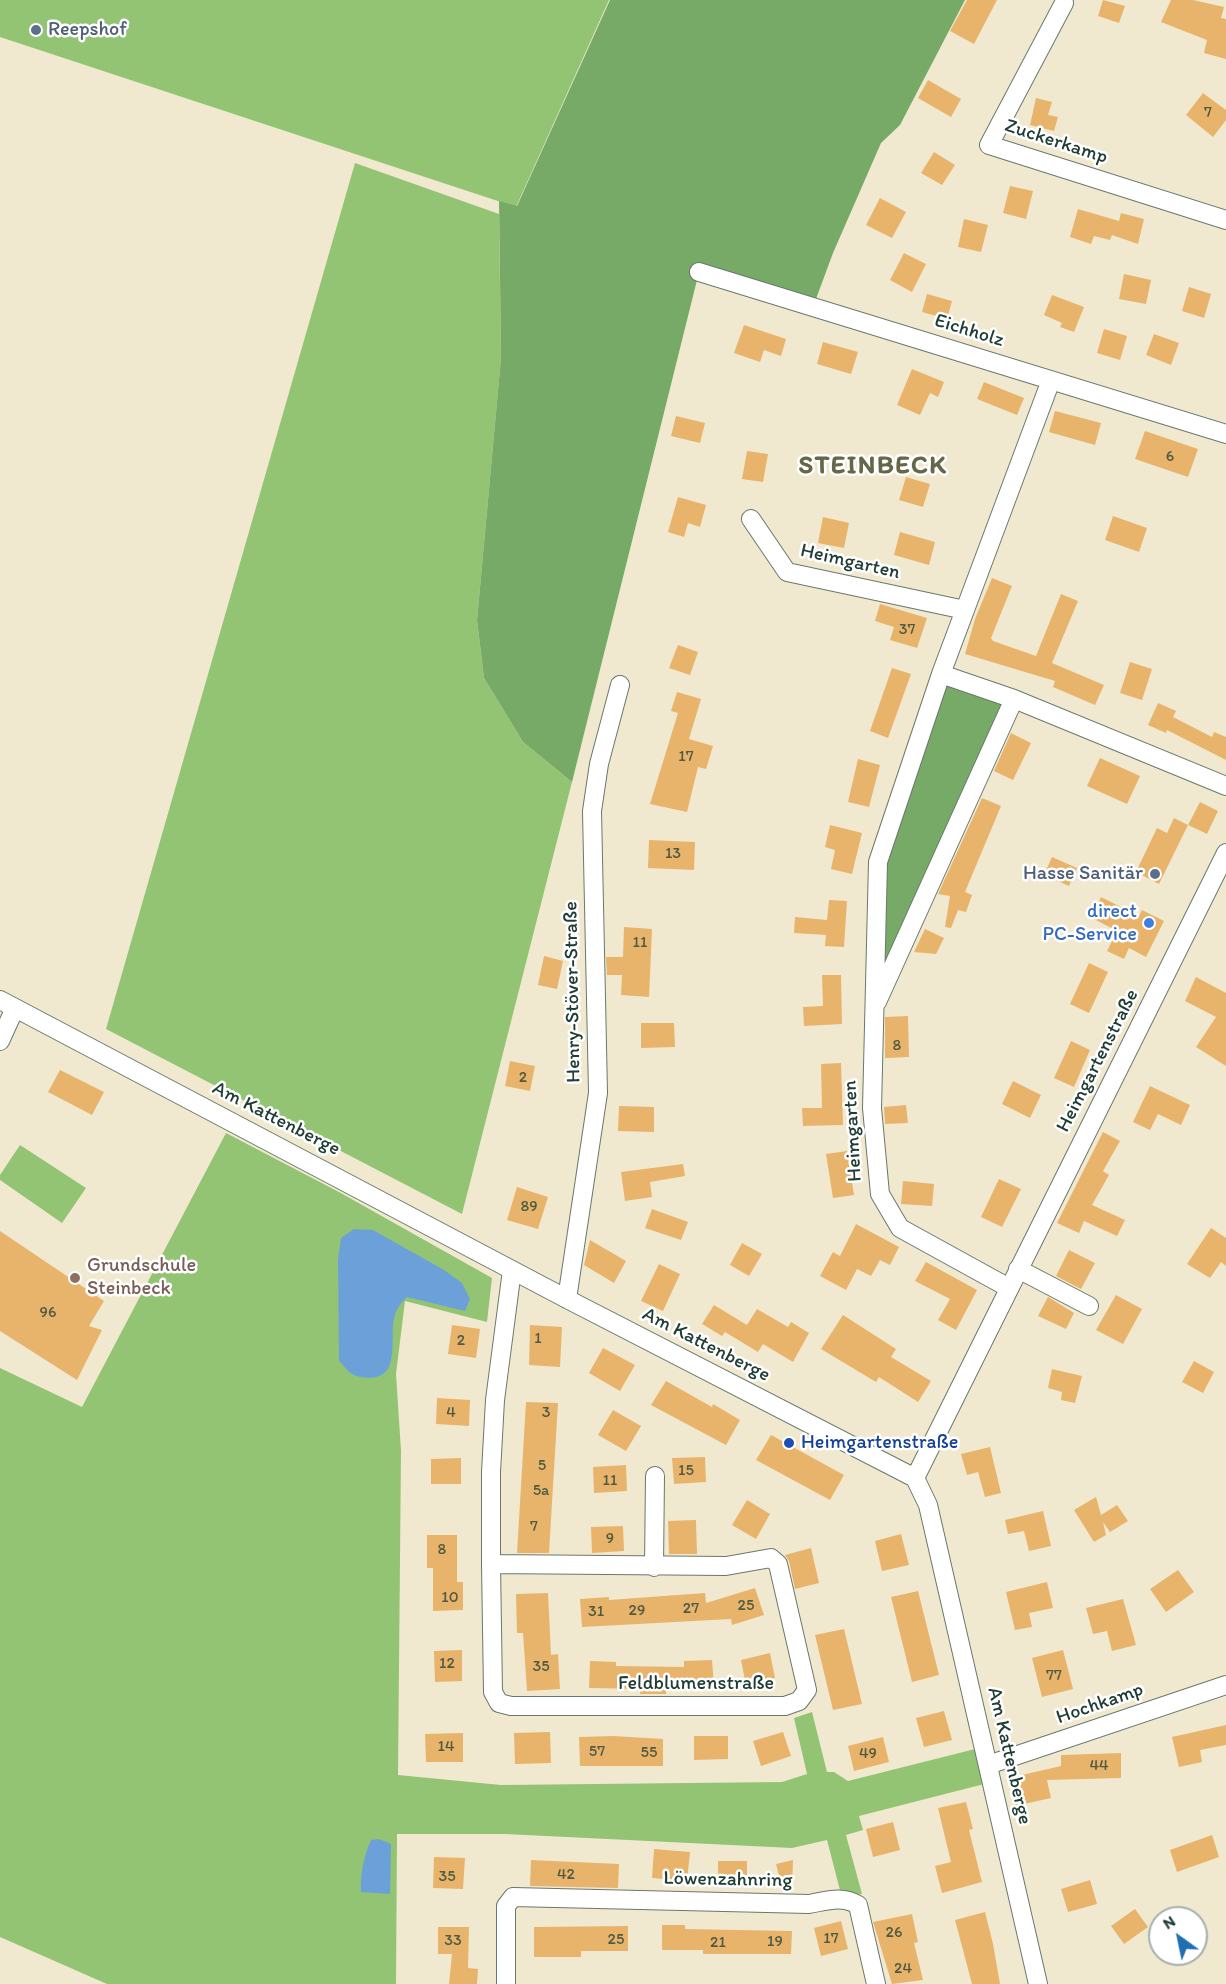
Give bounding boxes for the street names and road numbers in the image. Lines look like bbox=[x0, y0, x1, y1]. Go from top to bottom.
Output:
street label: Zuckerkamp bbox=[1001, 114, 1111, 170]
street label: Eichholz bbox=[931, 309, 1007, 353]
street label: Heimgarten bbox=[798, 539, 902, 585]
street label: Henry-Stöver-Straße bbox=[559, 901, 587, 1083]
street label: Heimgartenstraße bbox=[1052, 985, 1144, 1137]
street label: Am Kattenberge bbox=[208, 1076, 344, 1162]
street label: Heimgarten bbox=[838, 1080, 868, 1182]
street label: Am Kattenberge bbox=[638, 1302, 774, 1388]
street label: Feldblumenstraße bbox=[618, 1672, 774, 1696]
street label: Hochkamp bbox=[1053, 1678, 1147, 1730]
street label: Am Kattenberge bbox=[982, 1685, 1036, 1827]
street label: Löwenzahnring bbox=[663, 1867, 793, 1893]

